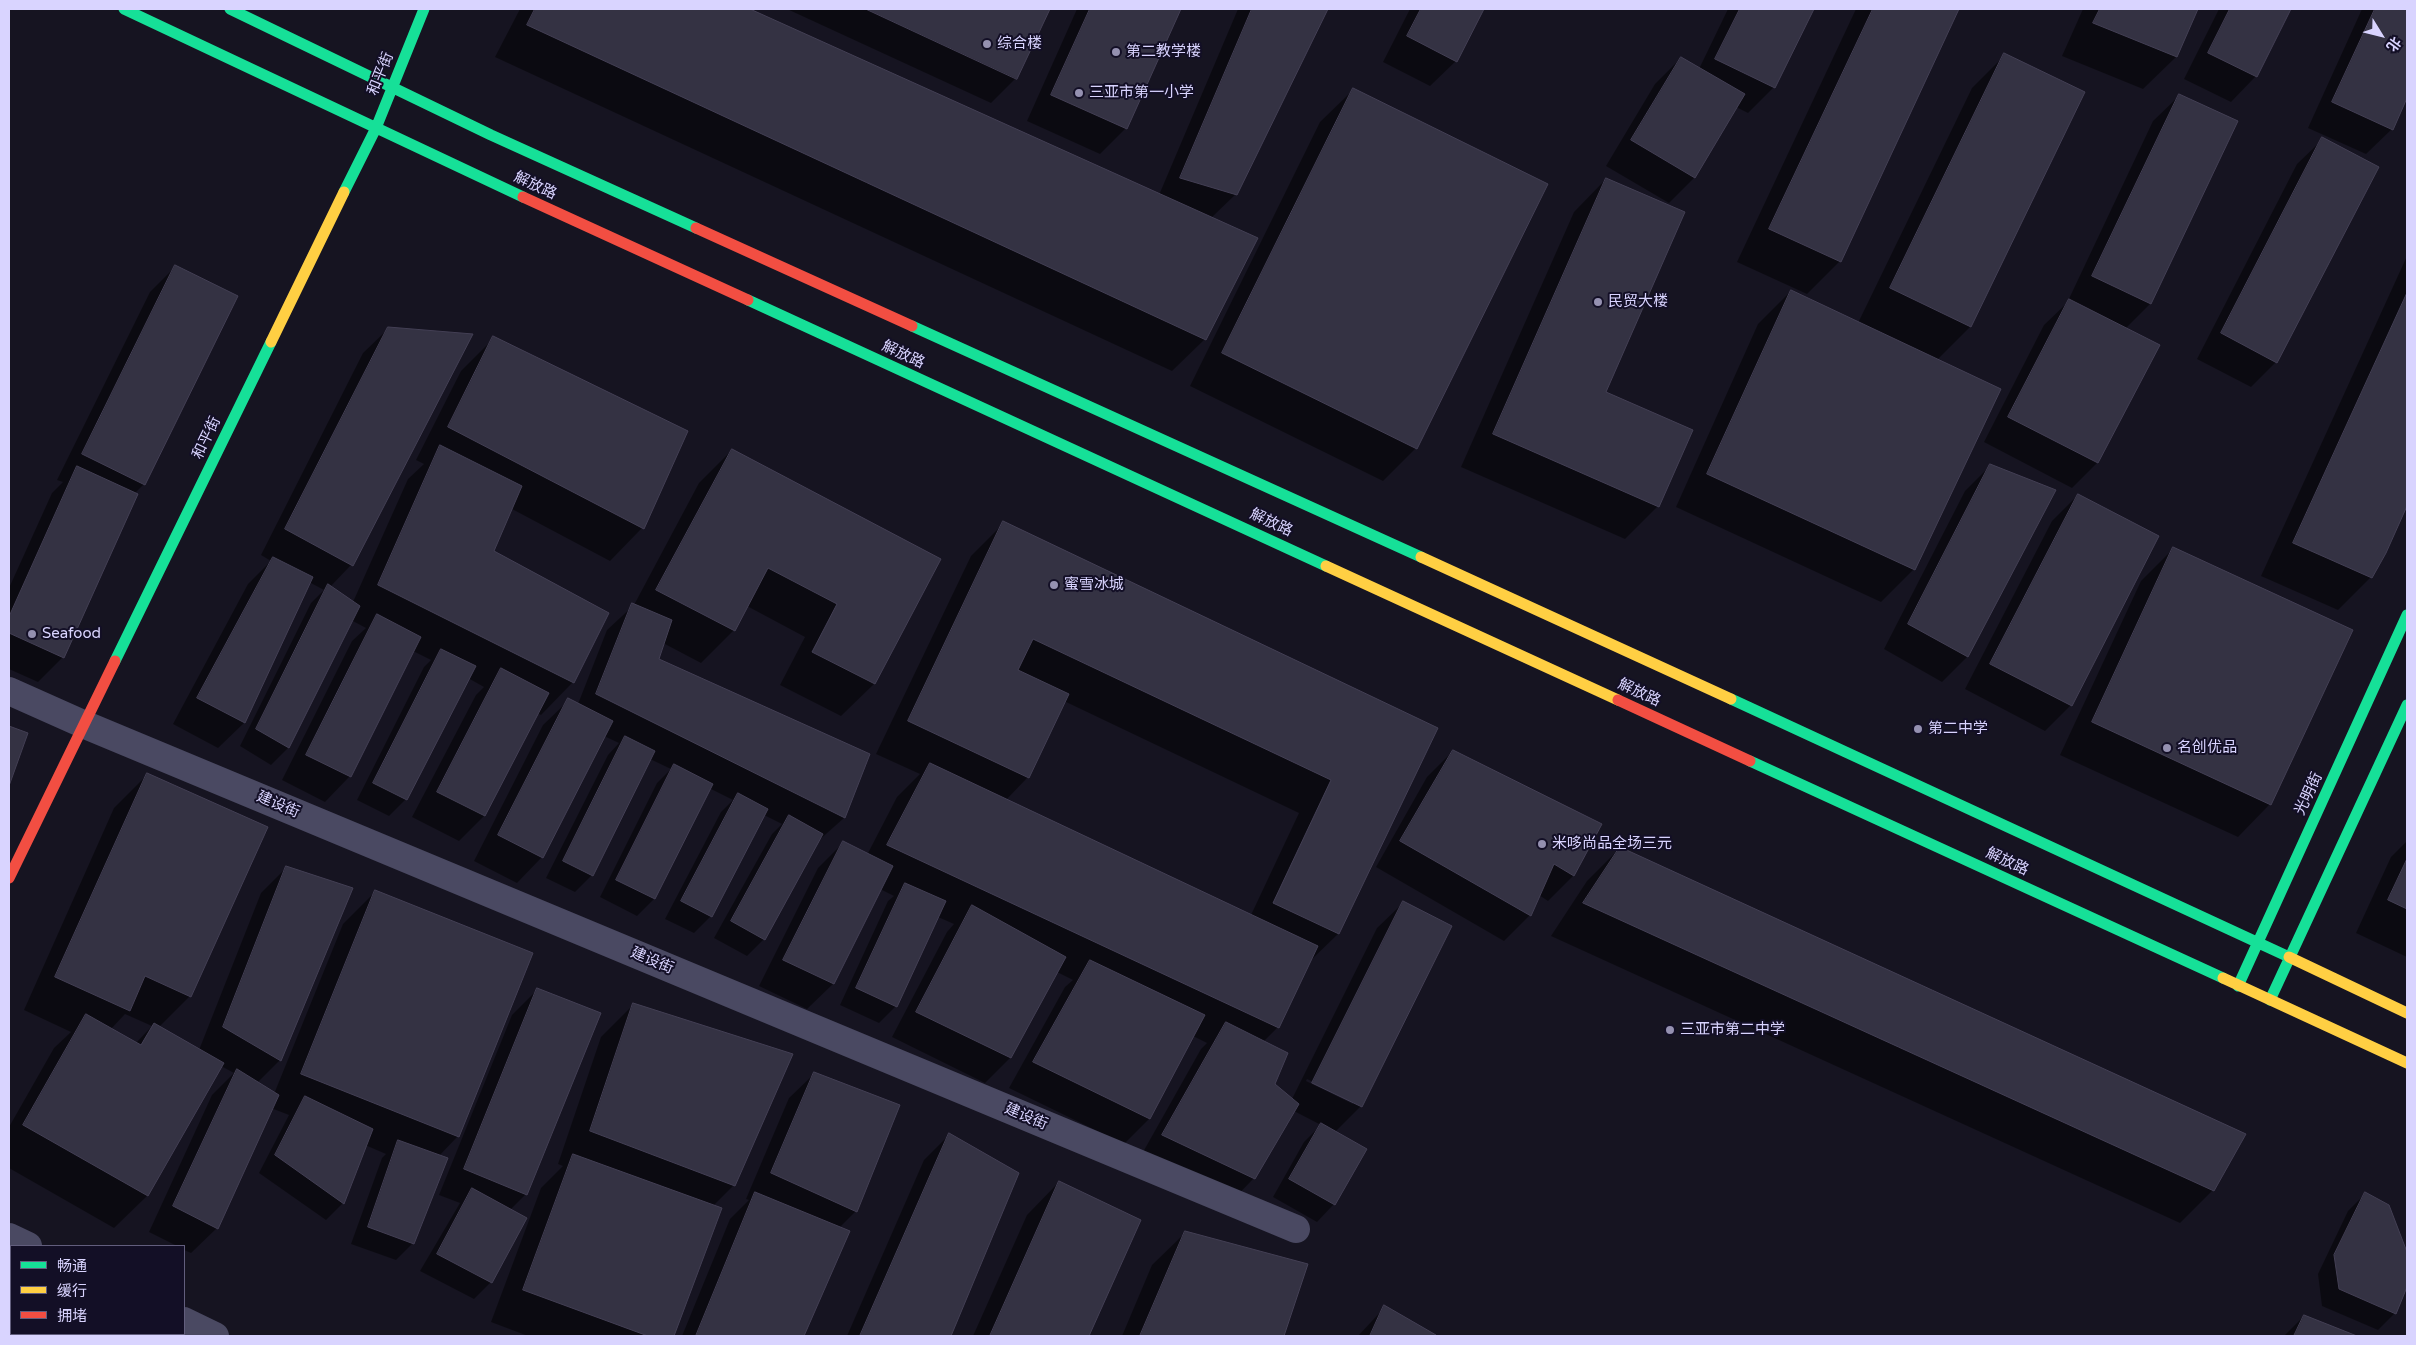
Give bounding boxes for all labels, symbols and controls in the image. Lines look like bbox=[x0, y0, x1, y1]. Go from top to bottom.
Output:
north arrow bbox=[2356, 10, 2406, 60]
text: 北 bbox=[2383, 33, 2405, 55]
place label: 综合楼 bbox=[997, 35, 1042, 53]
marker: 综合楼 bbox=[981, 38, 993, 50]
place label: 第二教学楼 bbox=[1126, 43, 1201, 61]
marker: 第二教学楼 bbox=[1110, 46, 1122, 58]
street label: 和平街 bbox=[364, 50, 398, 98]
place label: 三亚市第一小学 bbox=[1089, 84, 1194, 102]
marker: 三亚市第一小学 bbox=[1073, 87, 1085, 99]
street label: 解放路 bbox=[511, 168, 559, 204]
place label: 民贸大楼 bbox=[1608, 293, 1668, 311]
marker: 民贸大楼 bbox=[1592, 296, 1604, 308]
street label: 解放路 bbox=[879, 337, 927, 373]
street label: 和平街 bbox=[189, 414, 225, 462]
street label: 解放路 bbox=[1247, 505, 1295, 541]
place label: 蜜雪冰城 bbox=[1064, 576, 1124, 594]
marker: 蜜雪冰城 bbox=[1048, 579, 1060, 591]
place label: Seafood bbox=[42, 625, 101, 643]
marker: Seafood bbox=[26, 628, 38, 640]
street label: 解放路 bbox=[1615, 675, 1663, 711]
place label: 第二中学 bbox=[1928, 720, 1988, 738]
marker: 第二中学 bbox=[1912, 723, 1924, 735]
place label: 名创优品 bbox=[2177, 739, 2237, 757]
marker: 名创优品 bbox=[2161, 742, 2173, 754]
street label: 光明街 bbox=[2291, 770, 2327, 818]
street label: 建设街 bbox=[254, 788, 302, 822]
place label: 米哆尚品全场三元 bbox=[1552, 835, 1672, 853]
marker: 米哆尚品全场三元 bbox=[1536, 838, 1548, 850]
street label: 解放路 bbox=[1983, 844, 2031, 880]
street label: 建设街 bbox=[628, 944, 676, 978]
place label: 三亚市第二中学 bbox=[1680, 1021, 1785, 1039]
marker: 三亚市第二中学 bbox=[1664, 1024, 1676, 1036]
street label: 建设街 bbox=[1002, 1100, 1050, 1134]
legend bbox=[10, 1245, 185, 1335]
text: 畅通 bbox=[57, 1257, 87, 1275]
text: 缓行 bbox=[57, 1282, 87, 1300]
text: 拥堵 bbox=[57, 1307, 87, 1325]

